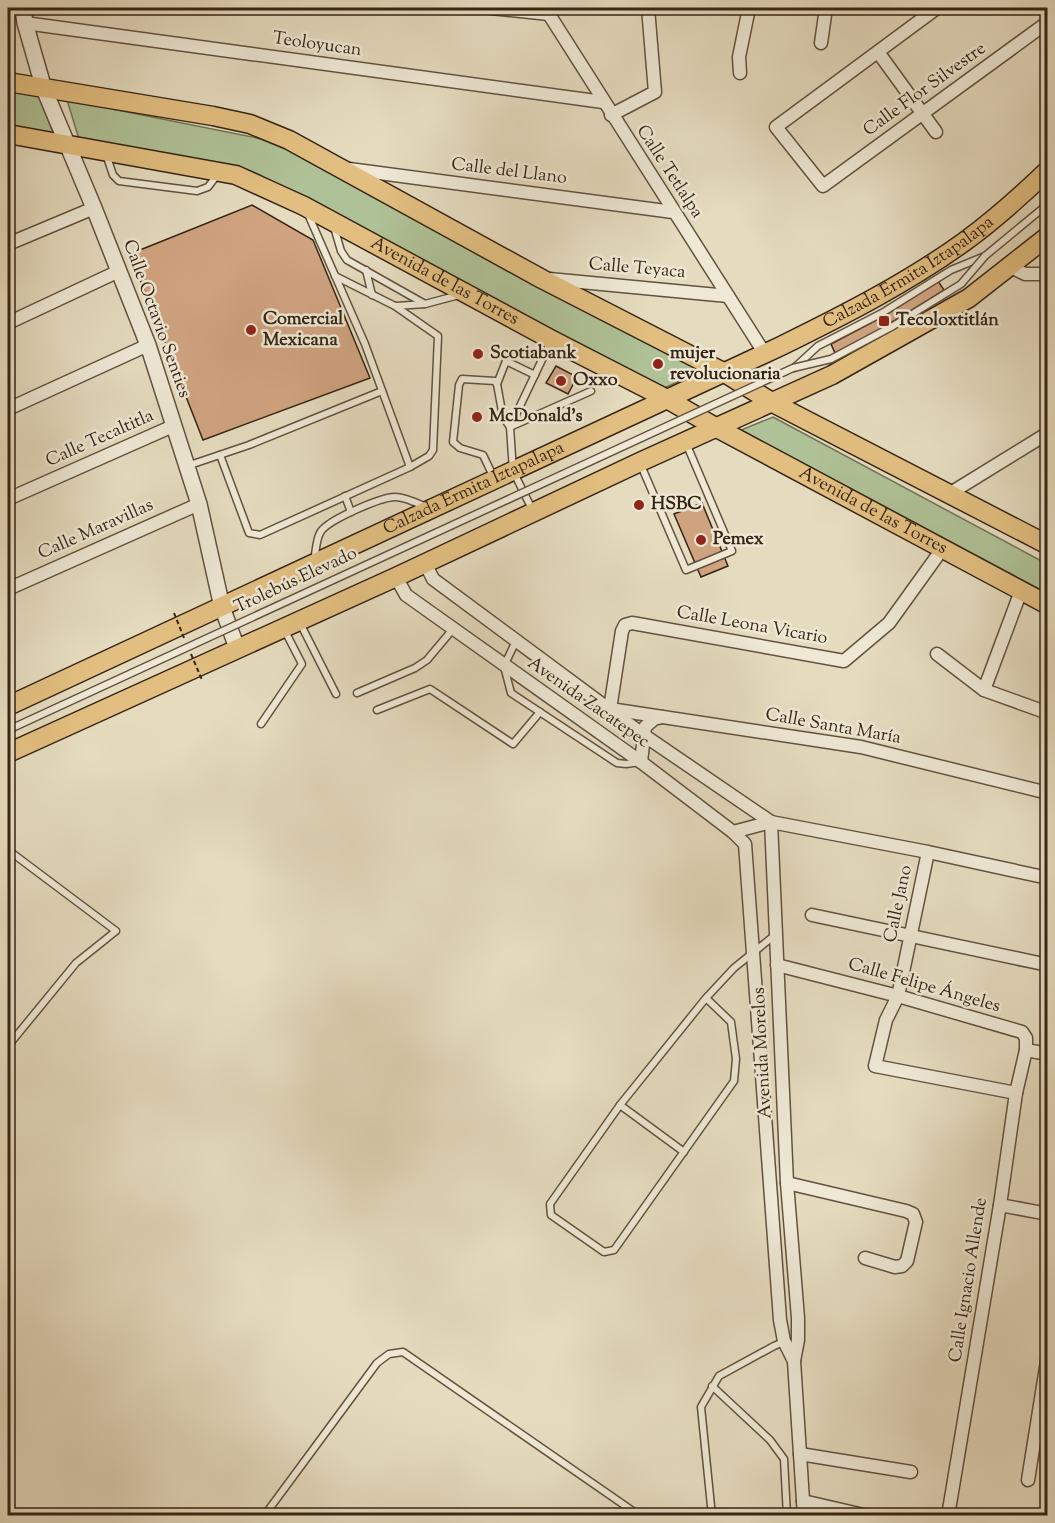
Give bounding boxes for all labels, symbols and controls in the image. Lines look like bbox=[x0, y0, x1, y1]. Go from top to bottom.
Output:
street label: Teoloyucan bbox=[271, 26, 364, 64]
street label: Calle Flor Silvestre bbox=[858, 37, 992, 143]
street label: Calle Tetlalpa bbox=[629, 120, 709, 224]
street label: Calle del Llano bbox=[450, 152, 568, 192]
street label: Calzada Ermita Iztapalapa bbox=[819, 210, 1000, 336]
street label: Avenida de las Torres bbox=[366, 231, 523, 333]
street label: Calle Octavio Senties bbox=[115, 236, 197, 402]
street label: Calle Teyaca bbox=[587, 252, 687, 286]
place label: Comercial Mexicana bbox=[263, 307, 344, 354]
place label: Tecoloxtitlán bbox=[896, 308, 999, 334]
marker: Tecoloxtitlán bbox=[877, 314, 891, 328]
marker: Comercial Mexicana bbox=[244, 323, 258, 337]
place label: Scotiabank bbox=[490, 341, 577, 367]
place label: mujer revolucionaria bbox=[670, 341, 781, 388]
marker: Scotiabank bbox=[471, 347, 485, 361]
marker: mujer revolucionaria bbox=[651, 357, 665, 371]
place label: Oxxo bbox=[573, 368, 618, 394]
marker: Oxxo bbox=[554, 374, 568, 388]
street label: Calle Tecaltitla bbox=[42, 404, 158, 474]
place label: McDonald's bbox=[489, 404, 583, 430]
marker: McDonald's bbox=[470, 410, 484, 424]
street label: Calzada Ermita Iztapalapa bbox=[379, 436, 569, 542]
street label: Avenida de las Torres bbox=[794, 461, 952, 562]
place label: HSBC bbox=[651, 492, 702, 518]
street label: Calle Maravillas bbox=[34, 493, 158, 567]
marker: HSBC bbox=[632, 498, 646, 512]
place label: Pemex bbox=[713, 527, 764, 553]
marker: Pemex bbox=[694, 533, 708, 547]
street label: Trolebús Elevado bbox=[230, 541, 362, 621]
street label: Calle Leona Vicario bbox=[675, 600, 830, 652]
street label: Avenida Zacatepec bbox=[521, 651, 655, 755]
street label: Calle Santa María bbox=[763, 702, 903, 752]
street label: Calle Jano bbox=[878, 863, 920, 945]
street label: Calle Felipe Ángeles bbox=[845, 952, 1003, 1020]
street label: Avenida Morelos bbox=[747, 986, 779, 1120]
street label: Calle Ignacio Allende bbox=[943, 1196, 995, 1364]

